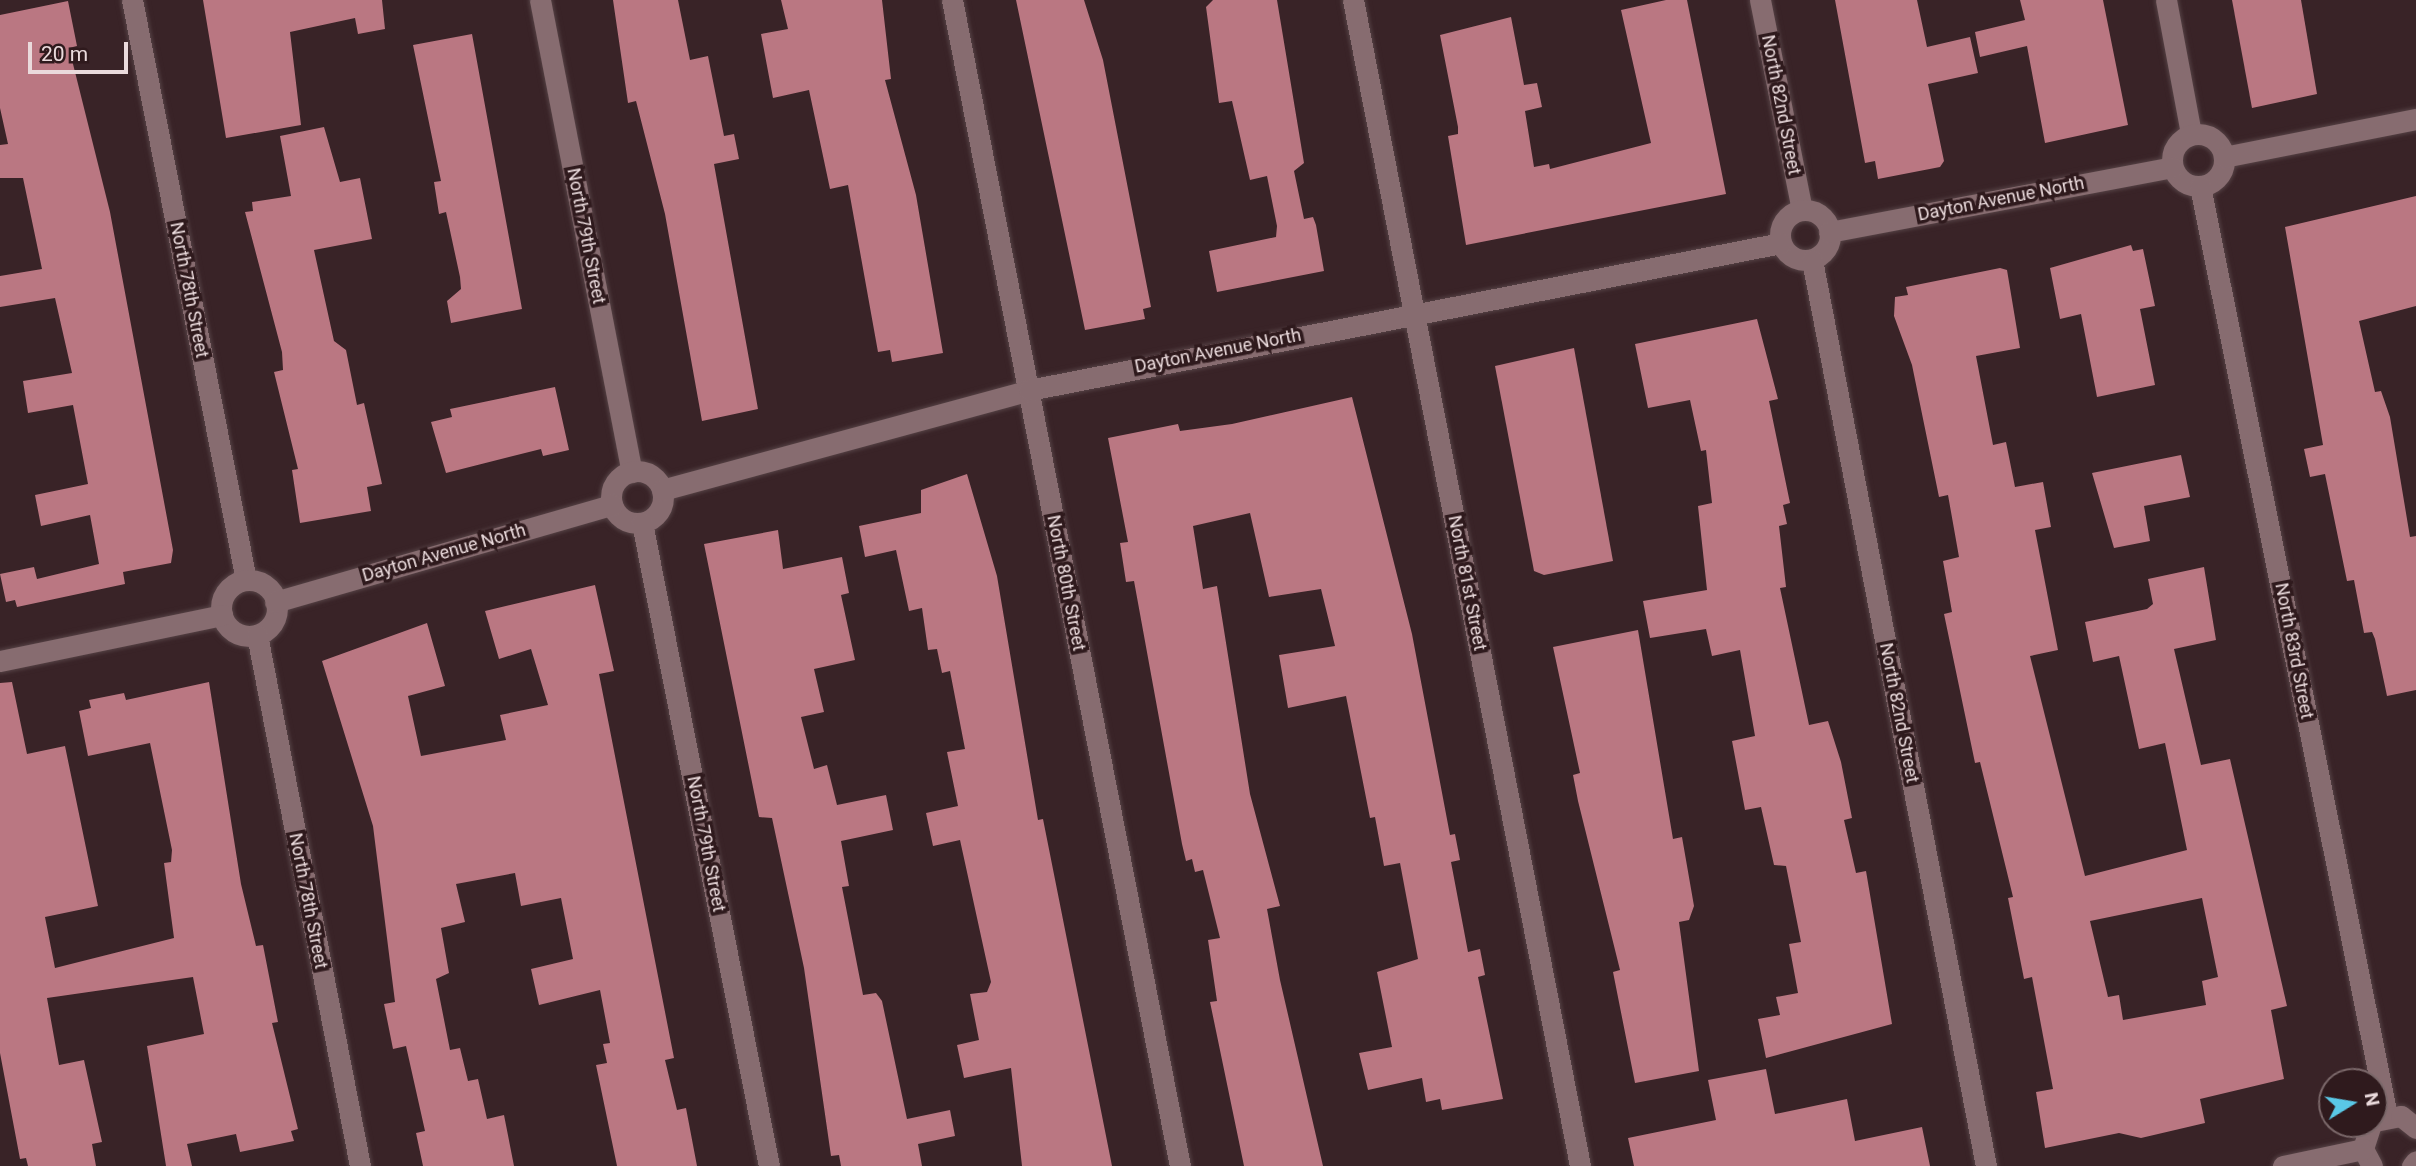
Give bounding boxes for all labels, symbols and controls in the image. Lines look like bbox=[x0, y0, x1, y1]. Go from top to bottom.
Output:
scale bar bbox=[32, 28, 131, 72]
street label: North 82nd Street bbox=[1757, 33, 1805, 177]
text: 20 m bbox=[41, 42, 88, 66]
street label: North 79th Street bbox=[562, 166, 610, 306]
street label: Dayton Avenue North bbox=[1916, 172, 2086, 226]
street label: North 78th Street bbox=[165, 220, 213, 360]
street label: Dayton Avenue North bbox=[1133, 324, 1303, 378]
street label: North 80th Street bbox=[1042, 513, 1090, 653]
street label: North 81st Street bbox=[1443, 514, 1491, 652]
street label: Dayton Avenue North bbox=[360, 519, 528, 587]
street label: North 83rd Street bbox=[2270, 581, 2318, 721]
street label: North 82nd Street bbox=[1875, 641, 1923, 785]
street label: North 79th Street bbox=[682, 774, 730, 914]
street label: North 78th Street bbox=[284, 831, 332, 971]
north arrow bbox=[2318, 1068, 2388, 1138]
text: N bbox=[2360, 1091, 2385, 1108]

